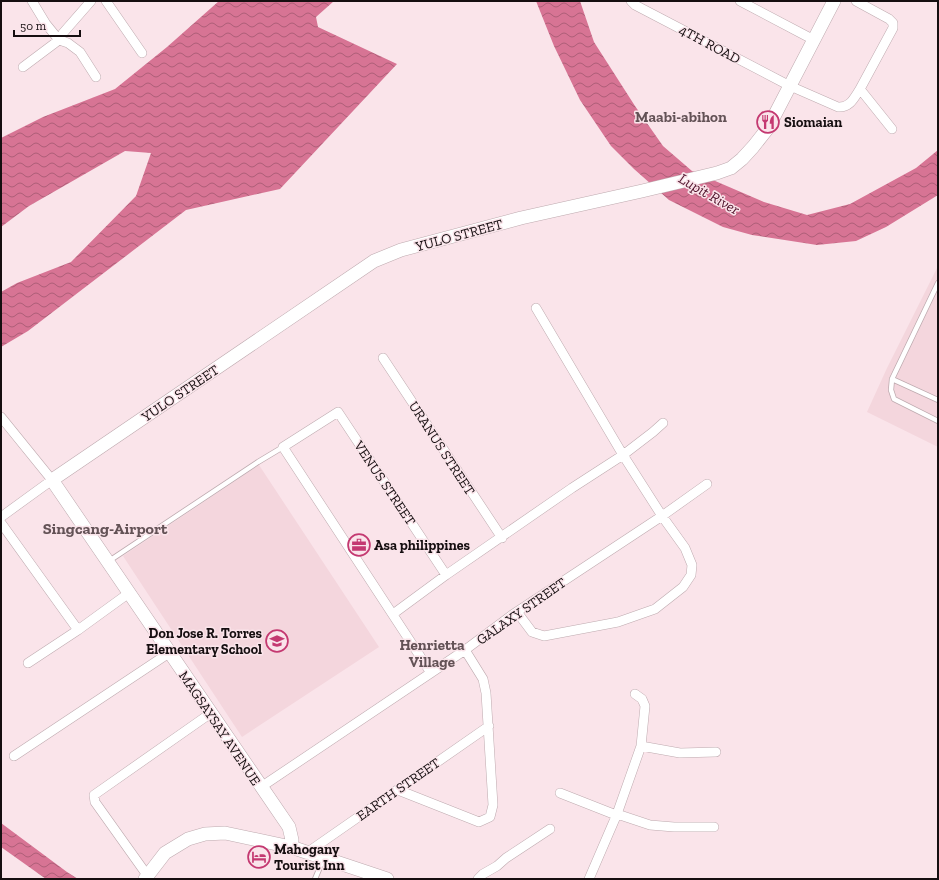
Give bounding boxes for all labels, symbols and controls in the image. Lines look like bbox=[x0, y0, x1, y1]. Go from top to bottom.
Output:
scale bar bbox=[14, 12, 80, 38]
text: 50 m bbox=[20, 19, 47, 33]
street label: 4TH ROAD bbox=[676, 21, 743, 68]
district label: Maabi-abihon bbox=[635, 108, 727, 126]
restaurant icon: Siomaian bbox=[755, 109, 781, 135]
place label: Siomaian bbox=[784, 114, 843, 131]
water label: Lupit River bbox=[675, 169, 743, 219]
street label: YULO STREET bbox=[413, 216, 505, 256]
street label: YULO STREET bbox=[138, 361, 222, 426]
street label: URANUS STREET bbox=[405, 398, 478, 499]
street label: VENUS STREET bbox=[350, 437, 419, 529]
district label: Singcang-Airport bbox=[43, 519, 168, 538]
office icon: Asa philippines bbox=[346, 532, 372, 558]
place label: Asa philippines bbox=[374, 537, 470, 554]
street label: GALAXY STREET bbox=[473, 574, 570, 649]
place label: Don Jose R. Torres Elementary School bbox=[146, 625, 263, 658]
school or university icon: Don Jose R. Torres Elementary School bbox=[264, 628, 290, 654]
district label: Henrietta Village bbox=[399, 636, 465, 671]
street label: MAGSAYSAY AVENUE bbox=[175, 668, 264, 789]
street label: EARTH STREET bbox=[353, 754, 444, 825]
place label: Mahogany Tourist Inn bbox=[274, 841, 345, 874]
hotel icon: Mahogany Tourist Inn bbox=[246, 844, 272, 870]

